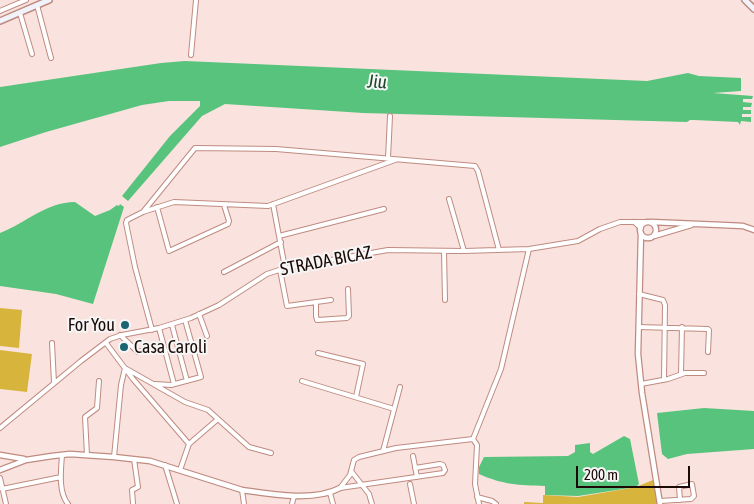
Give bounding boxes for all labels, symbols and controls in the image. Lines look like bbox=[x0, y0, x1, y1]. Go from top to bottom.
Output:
water label: Jiu bbox=[367, 70, 387, 94]
street label: STRADA BICAZ bbox=[278, 242, 374, 280]
place label: For You bbox=[68, 314, 115, 336]
marker: For You bbox=[119, 319, 131, 331]
place label: Casa Caroli bbox=[134, 336, 207, 358]
marker: Casa Caroli bbox=[118, 341, 130, 353]
scale bar bbox=[579, 456, 693, 488]
text: 200 m bbox=[584, 466, 618, 483]

